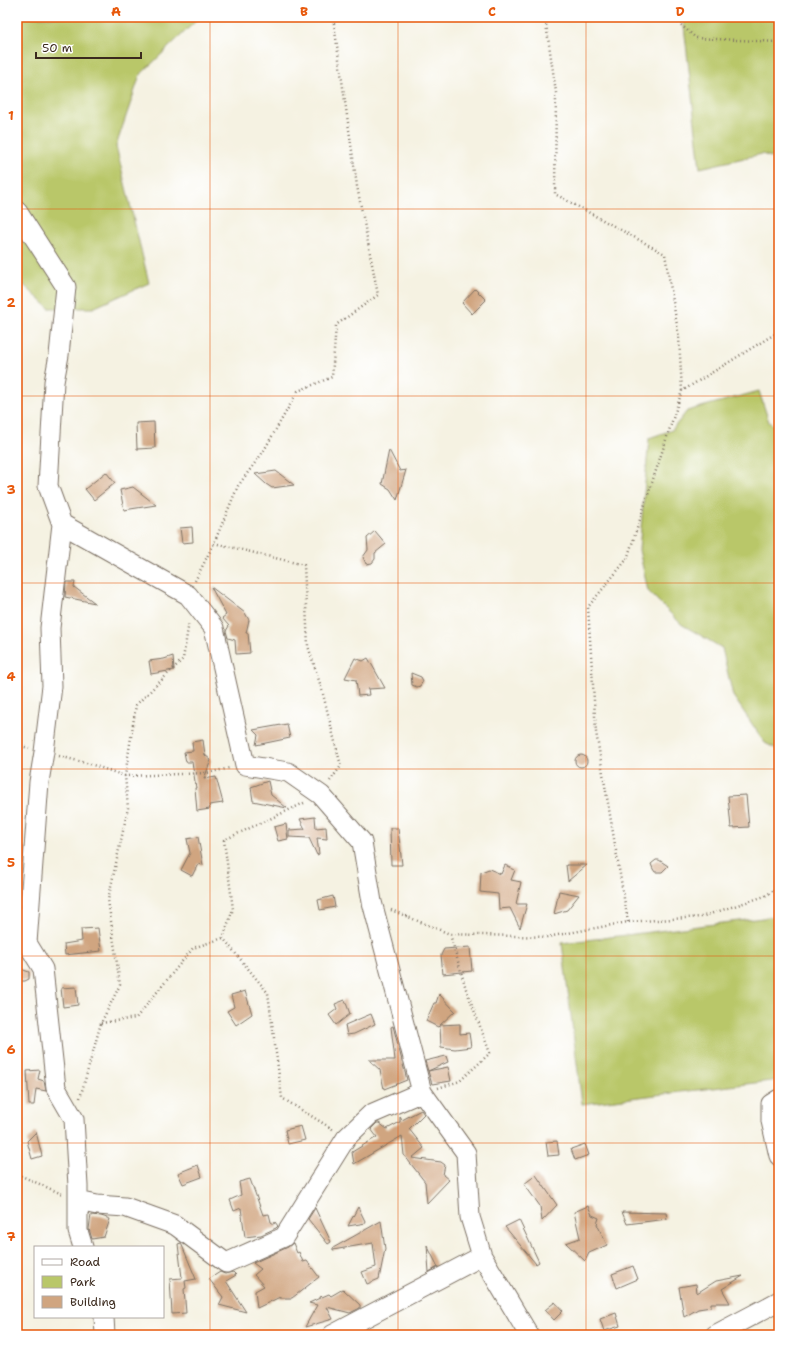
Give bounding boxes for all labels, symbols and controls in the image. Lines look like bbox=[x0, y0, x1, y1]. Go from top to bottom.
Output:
text: A bbox=[111, 3, 121, 20]
text: B bbox=[300, 3, 308, 20]
text: C bbox=[488, 3, 496, 20]
text: D bbox=[675, 3, 685, 20]
scale bar bbox=[36, 34, 141, 60]
text: 50 m bbox=[42, 40, 72, 56]
text: 1 bbox=[8, 107, 14, 124]
text: 2 bbox=[6, 294, 16, 311]
text: 3 bbox=[6, 481, 16, 498]
text: 4 bbox=[6, 668, 16, 685]
text: 5 bbox=[7, 854, 15, 871]
text: 6 bbox=[6, 1041, 16, 1058]
text: 7 bbox=[6, 1228, 16, 1245]
legend bbox=[34, 1246, 164, 1318]
text: Road bbox=[70, 1254, 101, 1270]
text: Park bbox=[70, 1274, 96, 1290]
text: Building bbox=[70, 1294, 116, 1310]

